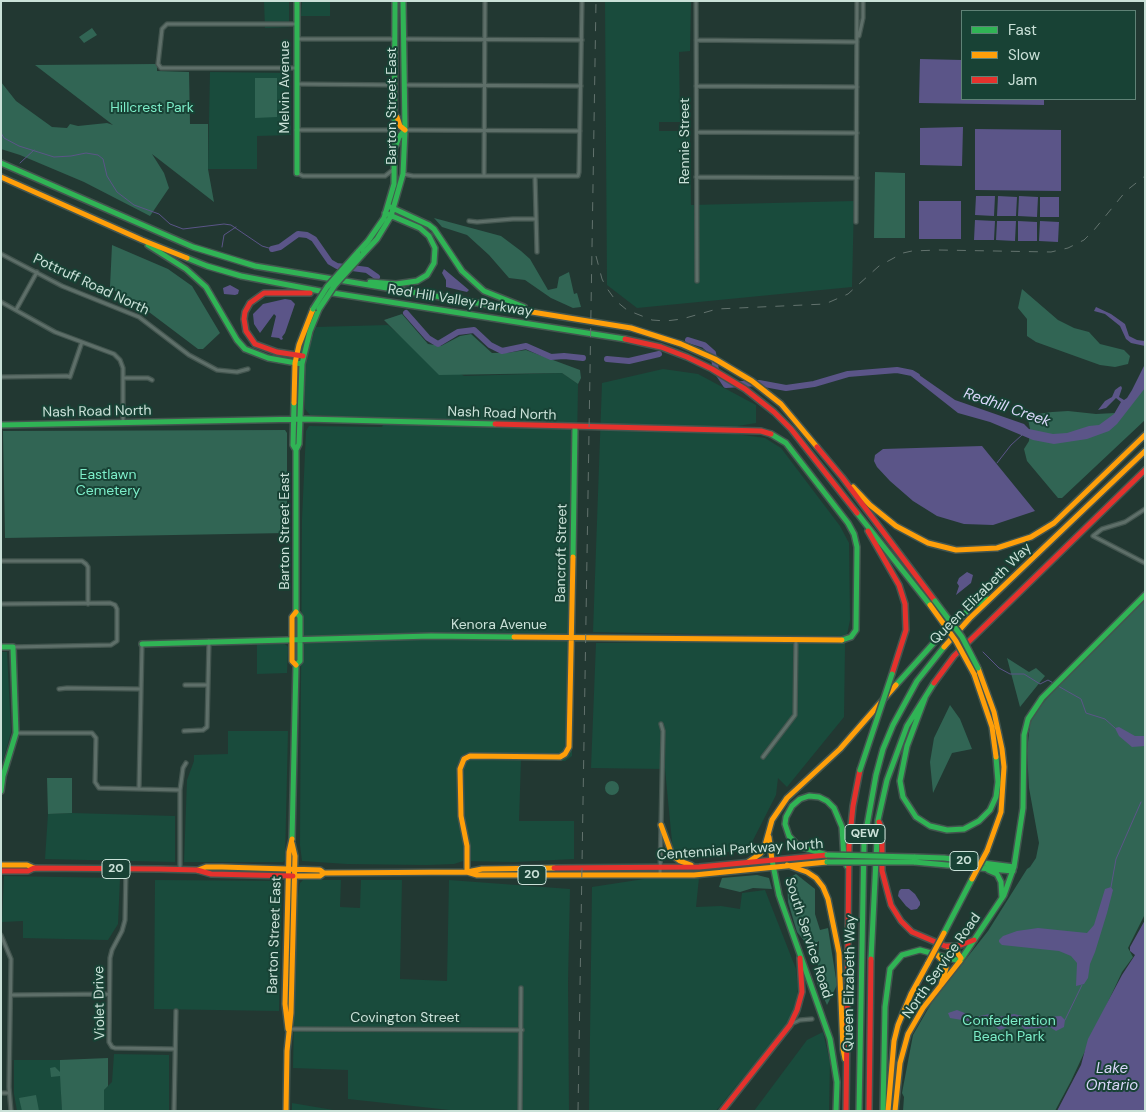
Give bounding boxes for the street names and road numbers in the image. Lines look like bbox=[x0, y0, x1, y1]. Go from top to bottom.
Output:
street label: Melvin Avenue bbox=[277, 41, 293, 133]
street label: Barton Street East bbox=[384, 47, 400, 165]
street label: Rennie Street bbox=[677, 98, 693, 184]
street label: Pottruff Road North bbox=[30, 251, 152, 319]
street label: Red Hill Valley Parkway bbox=[387, 281, 533, 321]
street label: Nash Road North bbox=[42, 403, 152, 421]
street label: Nash Road North bbox=[447, 404, 557, 424]
street label: Barton Street East bbox=[277, 472, 293, 590]
street label: Bancroft Street bbox=[553, 503, 571, 603]
street label: Queen Elizabeth Way bbox=[927, 540, 1035, 648]
street label: Kenora Avenue bbox=[451, 617, 547, 633]
road number: QEW bbox=[845, 824, 885, 844]
street label: Centennial Parkway North bbox=[656, 836, 824, 864]
road number: 20 bbox=[950, 851, 978, 870]
road number: 20 bbox=[102, 860, 130, 879]
road number: 20 bbox=[518, 866, 546, 884]
street label: Barton Street East bbox=[265, 876, 285, 994]
street label: South Service Road bbox=[781, 876, 835, 1000]
street label: North Service Road bbox=[899, 910, 985, 1022]
street label: Queen Elizabeth Way bbox=[840, 914, 860, 1052]
street label: Violet Drive bbox=[91, 966, 109, 1040]
street label: Covington Street bbox=[350, 1010, 460, 1026]

